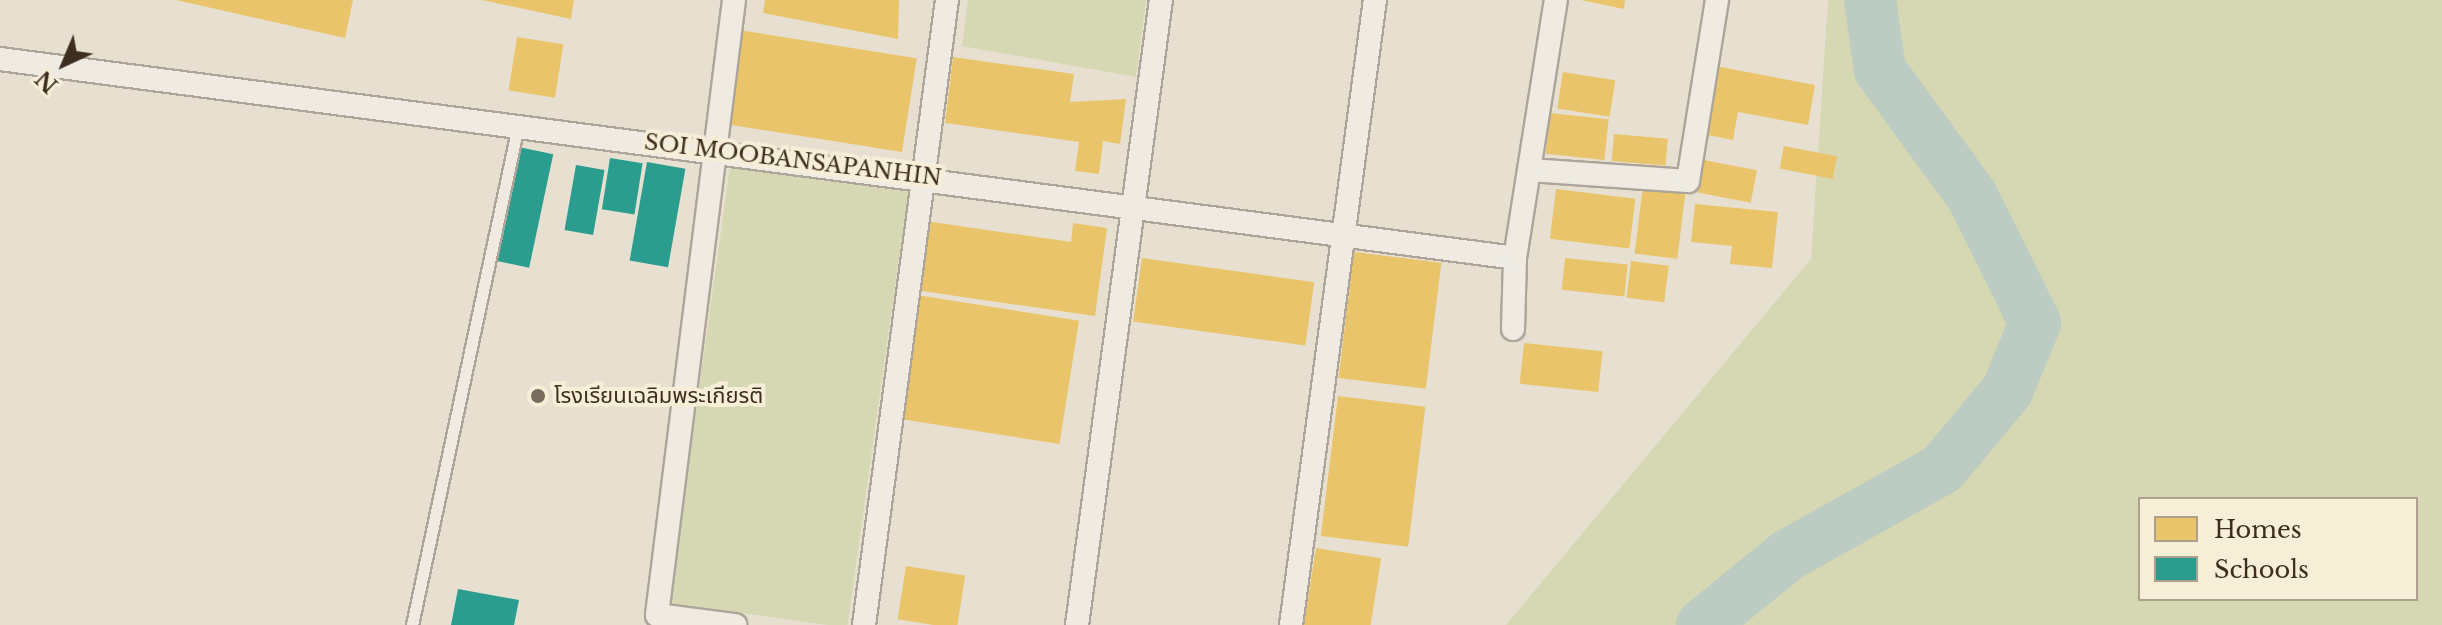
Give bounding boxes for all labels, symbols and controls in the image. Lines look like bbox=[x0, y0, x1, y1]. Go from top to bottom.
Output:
north arrow bbox=[24, 24, 104, 104]
text: N bbox=[30, 65, 64, 99]
street label: SOI MOOBANSAPANHIN bbox=[643, 129, 943, 191]
place label: โรงเรียนเฉลิมพระเกียรติ bbox=[554, 383, 763, 409]
marker: โรงเรียนเฉลิมพระเกียรติ bbox=[529, 387, 547, 405]
legend bbox=[2138, 497, 2418, 601]
text: Homes bbox=[2214, 515, 2302, 544]
text: Schools bbox=[2214, 555, 2309, 584]

